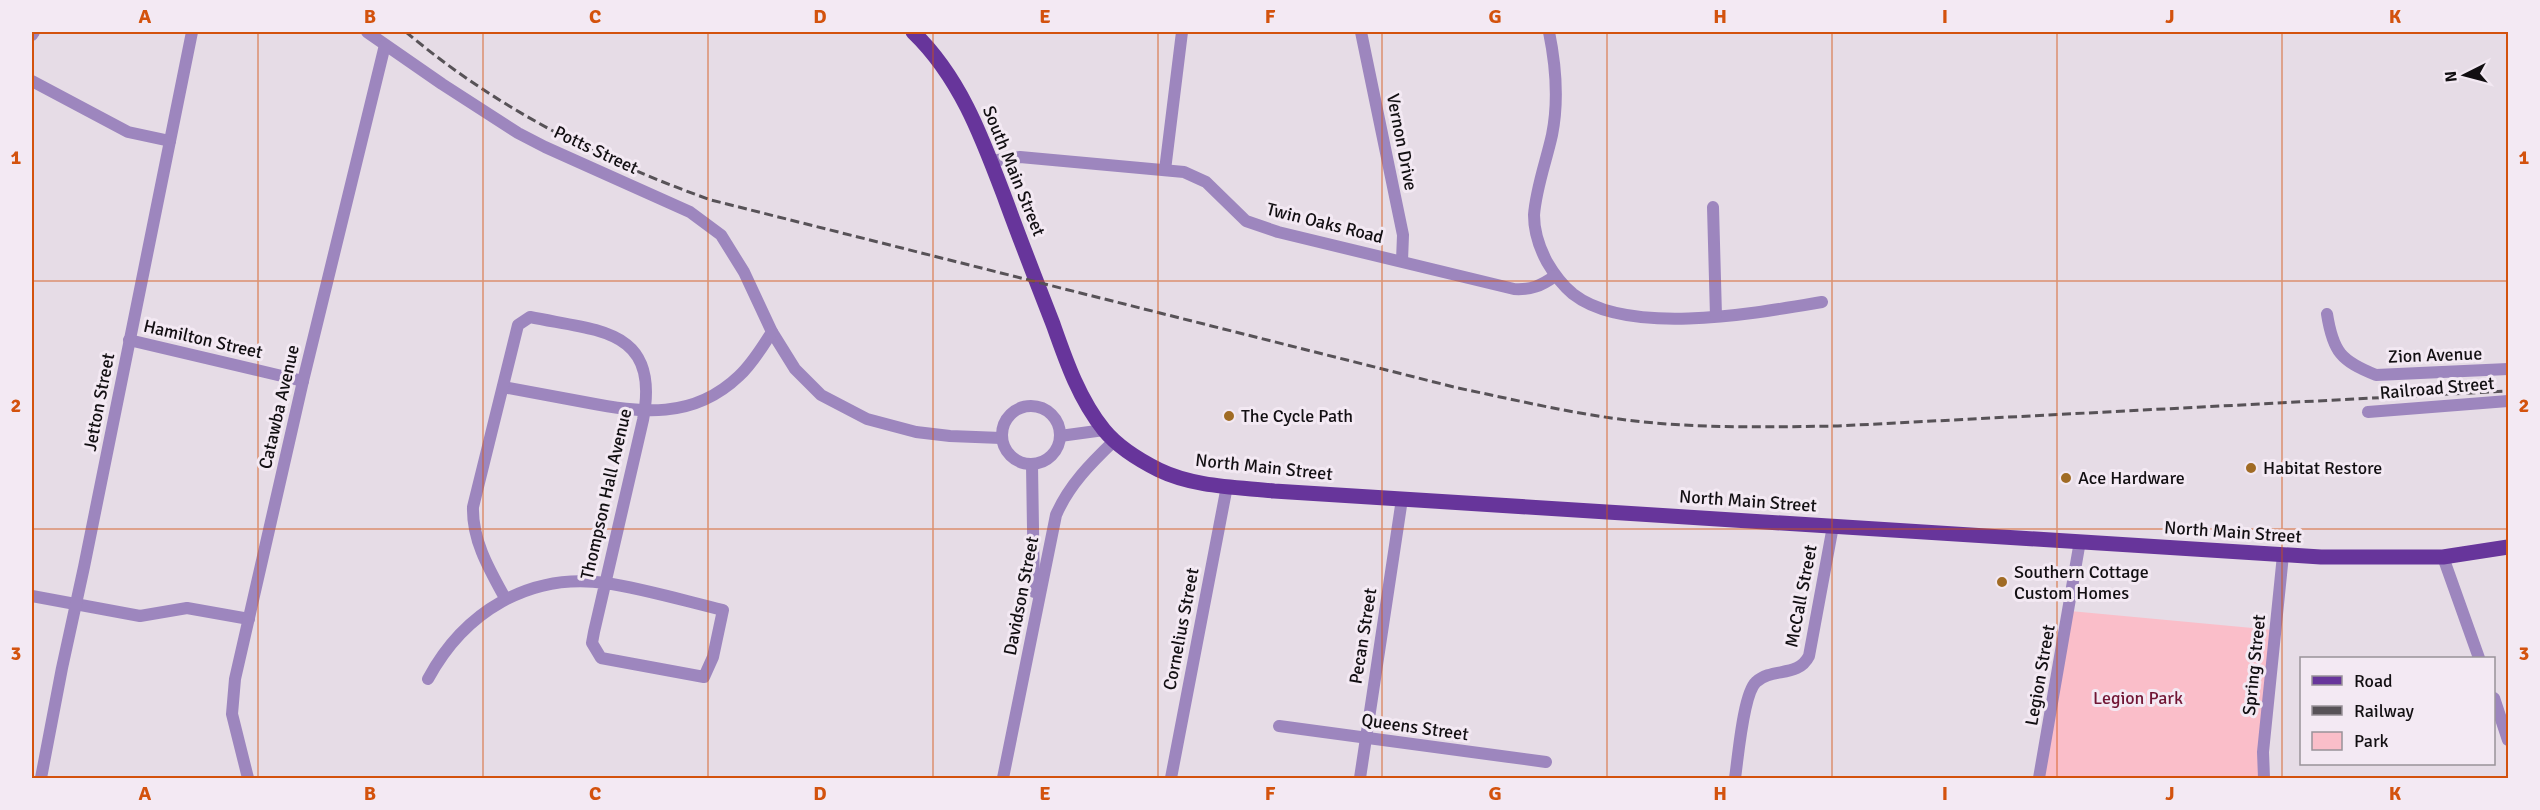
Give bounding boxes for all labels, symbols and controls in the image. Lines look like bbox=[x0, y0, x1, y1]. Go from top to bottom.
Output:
text: A bbox=[139, 4, 152, 29]
text: B bbox=[364, 4, 376, 29]
text: C bbox=[589, 4, 601, 29]
text: D bbox=[813, 4, 827, 29]
text: E bbox=[1039, 4, 1051, 29]
text: F bbox=[1265, 4, 1276, 29]
text: G bbox=[1488, 4, 1502, 29]
text: H bbox=[1713, 4, 1727, 29]
text: I bbox=[1942, 4, 1948, 29]
text: J bbox=[2165, 4, 2175, 29]
text: K bbox=[2389, 4, 2402, 29]
north arrow bbox=[2435, 45, 2495, 105]
text: N bbox=[2441, 70, 2462, 83]
street label: Vernon Drive bbox=[1382, 92, 1422, 192]
street label: South Main Street bbox=[978, 103, 1050, 239]
street label: Potts Street bbox=[550, 121, 642, 179]
text: 1 bbox=[11, 145, 22, 170]
text: 1 bbox=[2519, 145, 2530, 170]
street label: Twin Oaks Road bbox=[1264, 198, 1386, 248]
street label: Hamilton Street bbox=[141, 315, 265, 363]
street label: Zion Avenue bbox=[2387, 342, 2483, 368]
street label: Catawba Avenue bbox=[254, 343, 304, 471]
street label: Jetton Street bbox=[79, 351, 119, 453]
street label: Railroad Street bbox=[2379, 372, 2495, 404]
text: 2 bbox=[11, 393, 21, 418]
text: 2 bbox=[2519, 393, 2529, 418]
place label: The Cycle Path bbox=[1241, 405, 1353, 427]
street label: Thompson Hall Avenue bbox=[576, 406, 636, 582]
marker: The Cycle Path bbox=[1222, 409, 1236, 423]
street label: North Main Street bbox=[1194, 449, 1334, 485]
place label: Habitat Restore bbox=[2263, 457, 2382, 479]
marker: Habitat Restore bbox=[2244, 461, 2258, 475]
place label: Ace Hardware bbox=[2078, 467, 2185, 489]
marker: Ace Hardware bbox=[2059, 471, 2073, 485]
street label: North Main Street bbox=[1678, 485, 1818, 517]
street label: North Main Street bbox=[2163, 516, 2303, 548]
street label: Davidson Street bbox=[999, 535, 1043, 657]
street label: McCall Street bbox=[1780, 543, 1822, 649]
place label: Southern Cottage Custom Homes bbox=[2014, 561, 2149, 604]
street label: Cornelius Street bbox=[1158, 566, 1204, 692]
marker: Southern Cottage Custom Homes bbox=[1995, 575, 2009, 589]
street label: Pecan Street bbox=[1345, 586, 1381, 686]
street label: Spring Street bbox=[2238, 613, 2270, 717]
street label: Legion Street bbox=[2020, 623, 2060, 727]
text: 3 bbox=[11, 641, 21, 666]
text: 3 bbox=[2519, 641, 2529, 666]
legend bbox=[2300, 657, 2495, 765]
text: Road bbox=[2354, 670, 2393, 692]
park label: Legion Park bbox=[2093, 687, 2183, 709]
text: Railway bbox=[2354, 700, 2415, 722]
street label: Queens Street bbox=[1360, 709, 1470, 745]
text: Park bbox=[2354, 730, 2389, 752]
text: A bbox=[139, 781, 152, 806]
text: B bbox=[364, 781, 376, 806]
text: C bbox=[589, 781, 601, 806]
text: D bbox=[813, 781, 827, 806]
text: E bbox=[1039, 781, 1051, 806]
text: F bbox=[1265, 781, 1276, 806]
text: G bbox=[1488, 781, 1502, 806]
text: H bbox=[1713, 781, 1727, 806]
text: I bbox=[1942, 781, 1948, 806]
text: J bbox=[2165, 781, 2175, 806]
text: K bbox=[2389, 781, 2402, 806]

